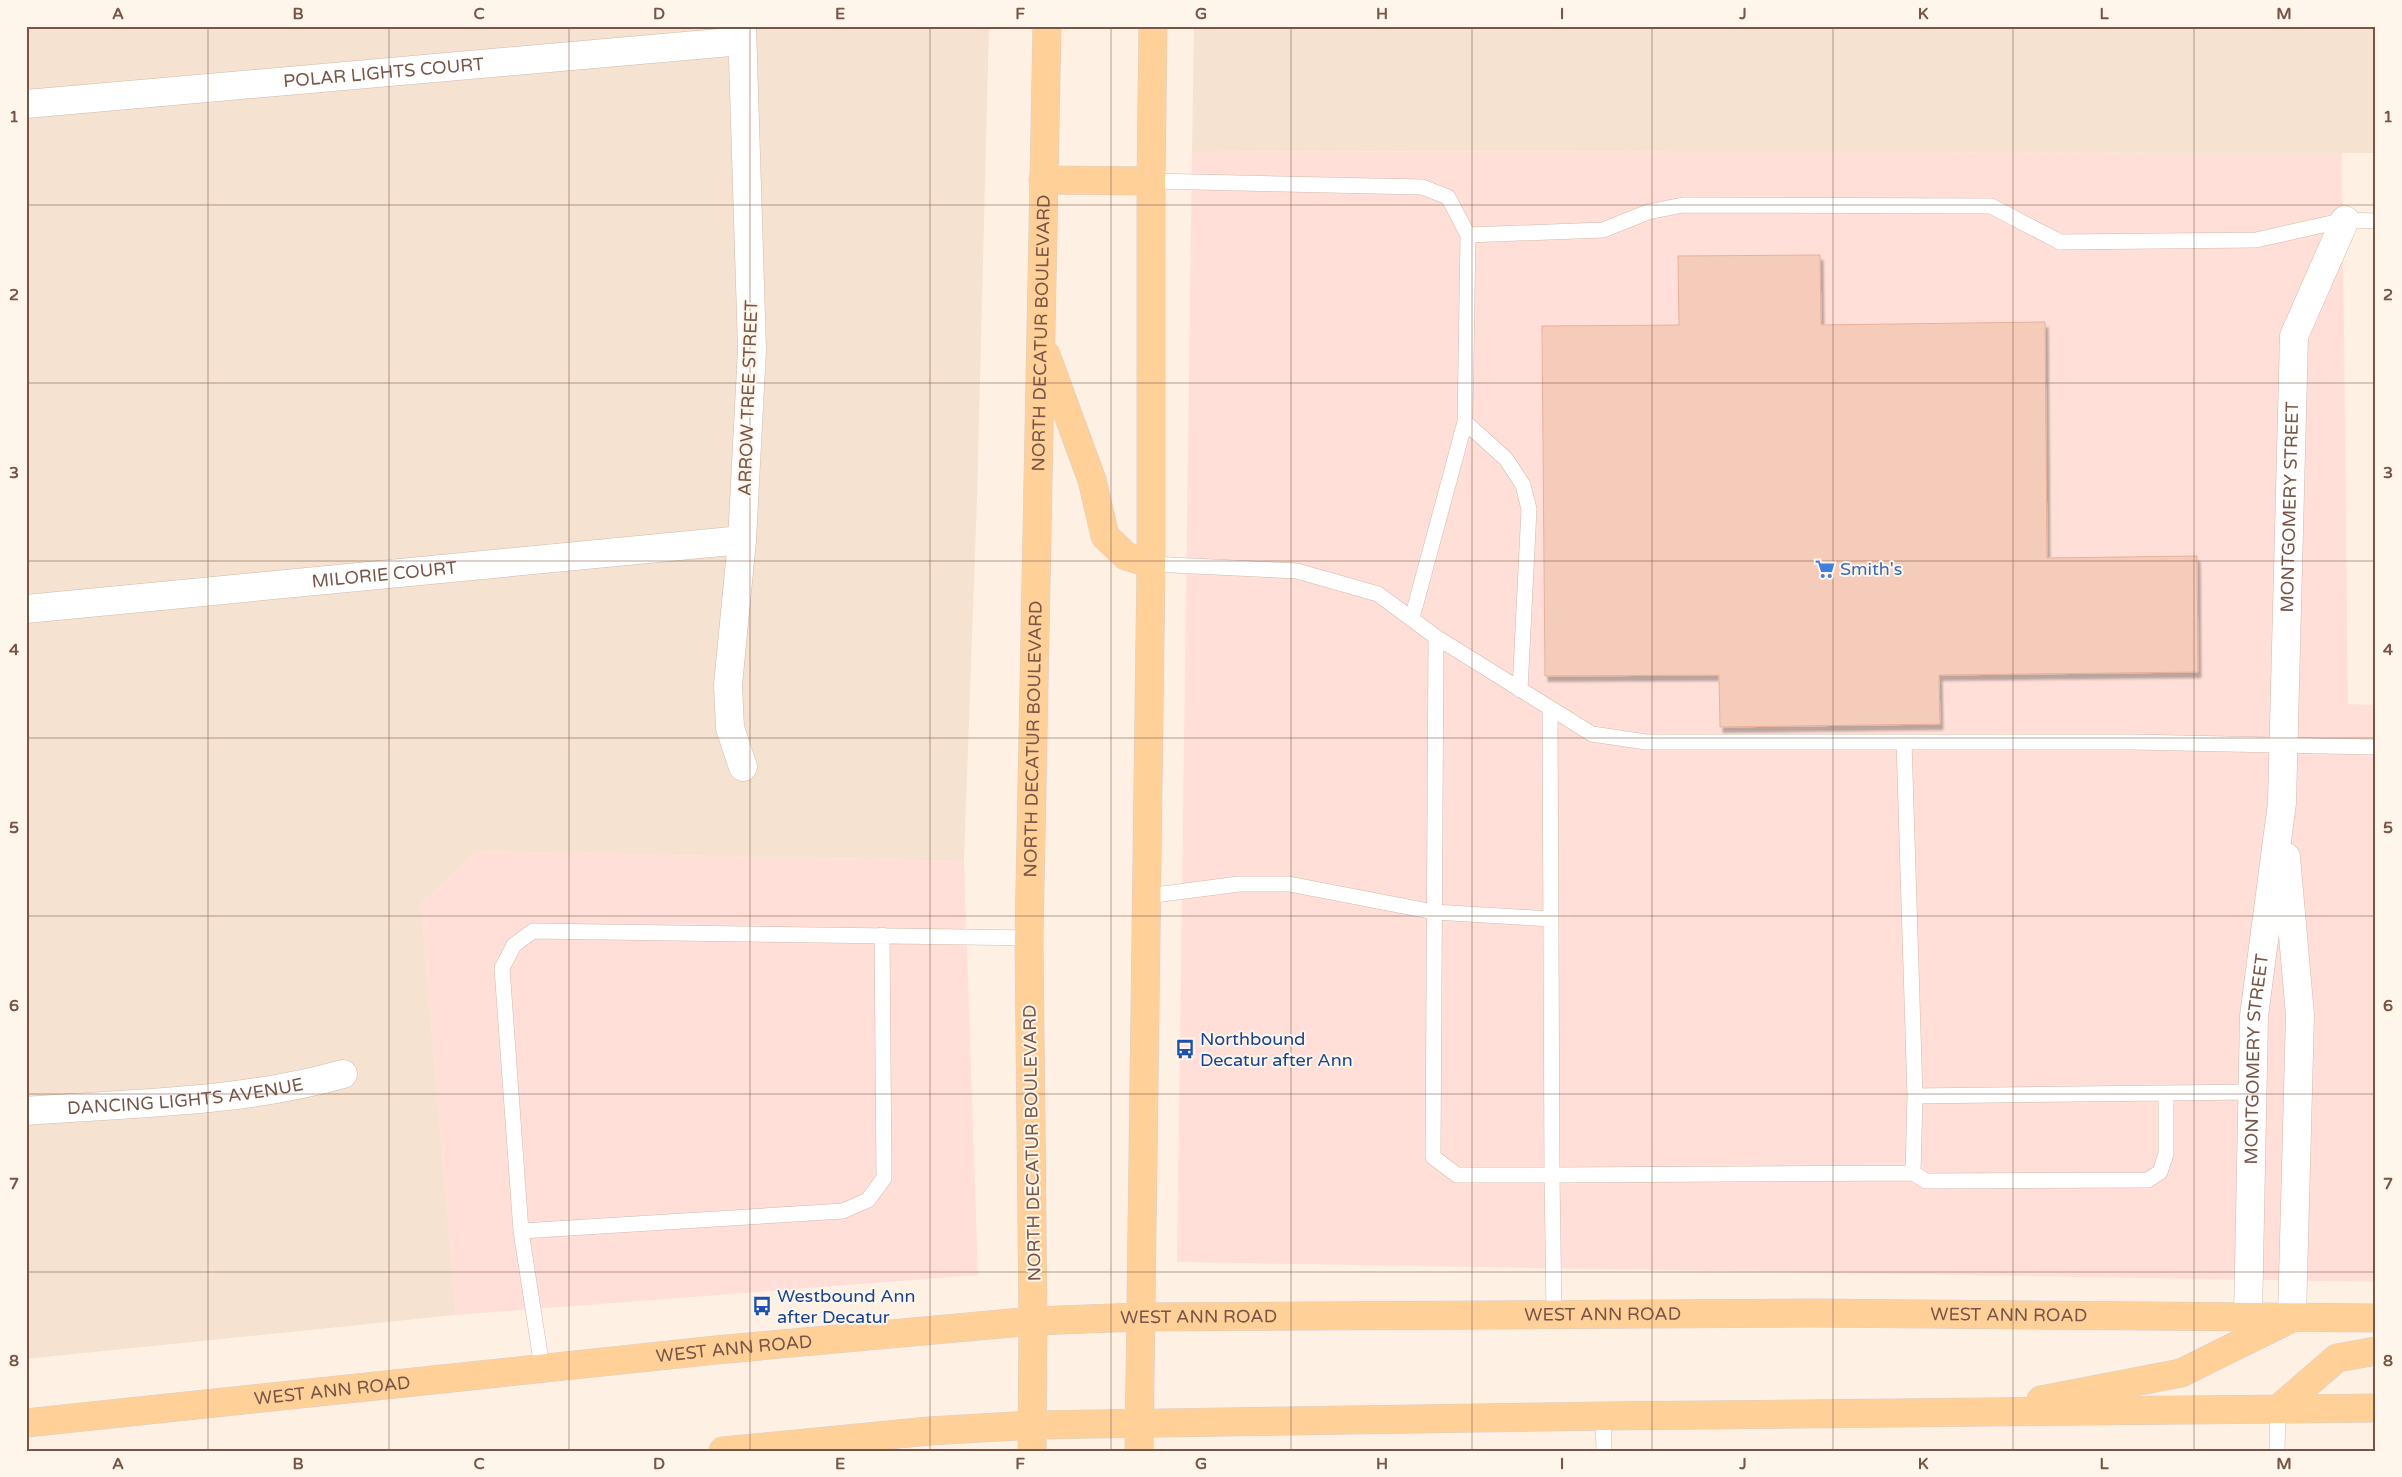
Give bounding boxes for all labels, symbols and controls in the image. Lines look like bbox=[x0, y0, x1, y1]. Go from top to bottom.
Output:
text: A bbox=[112, 4, 124, 24]
text: B bbox=[292, 4, 304, 24]
text: C bbox=[473, 4, 485, 24]
text: D bbox=[653, 4, 665, 24]
text: E bbox=[835, 4, 845, 24]
text: F bbox=[1015, 4, 1025, 24]
text: G bbox=[1195, 4, 1207, 24]
text: H bbox=[1376, 4, 1388, 24]
text: I bbox=[1560, 4, 1564, 24]
text: J bbox=[1738, 4, 1747, 24]
text: K bbox=[1918, 4, 1929, 24]
text: L bbox=[2099, 4, 2109, 24]
text: M bbox=[2276, 4, 2292, 24]
street label: POLAR LIGHTS COURT bbox=[282, 53, 485, 92]
text: 1 bbox=[9, 107, 19, 127]
text: 1 bbox=[2383, 107, 2393, 127]
street label: NORTH DECATUR BOULEVARD bbox=[1027, 194, 1055, 472]
text: 2 bbox=[9, 285, 19, 305]
text: 2 bbox=[2383, 285, 2393, 305]
street label: ARROW TREE STREET bbox=[734, 300, 762, 496]
street label: MONTGOMERY STREET bbox=[2276, 401, 2303, 613]
text: 3 bbox=[9, 463, 19, 483]
text: 3 bbox=[2383, 463, 2393, 483]
street label: MILORIE COURT bbox=[311, 557, 458, 592]
supermarket icon: Smith's bbox=[1814, 558, 1836, 580]
place label: Smith's bbox=[1840, 558, 1902, 580]
street label: NORTH DECATUR BOULEVARD bbox=[1019, 600, 1047, 878]
text: 4 bbox=[9, 640, 19, 660]
text: 4 bbox=[2383, 640, 2393, 660]
text: 5 bbox=[9, 818, 19, 838]
text: 5 bbox=[2383, 818, 2393, 838]
street label: MONTGOMERY STREET bbox=[2240, 952, 2273, 1165]
text: 6 bbox=[9, 996, 19, 1016]
text: 6 bbox=[2383, 996, 2393, 1016]
street label: NORTH DECATUR BOULEVARD bbox=[1019, 1004, 1045, 1282]
place label: Northbound Decatur after Ann bbox=[1200, 1028, 1353, 1071]
bus stop icon: Northbound Decatur after Ann bbox=[1174, 1038, 1196, 1060]
street label: DANCING LIGHTS AVENUE bbox=[67, 1073, 305, 1119]
text: 7 bbox=[9, 1174, 19, 1194]
text: 7 bbox=[2383, 1174, 2393, 1194]
place label: Westbound Ann after Decatur bbox=[777, 1285, 916, 1328]
bus stop icon: Westbound Ann after Decatur bbox=[751, 1295, 773, 1317]
street label: WEST ANN ROAD bbox=[1524, 1303, 1681, 1326]
street label: WEST ANN ROAD bbox=[1930, 1303, 2087, 1326]
street label: WEST ANN ROAD bbox=[1120, 1305, 1277, 1329]
street label: WEST ANN ROAD bbox=[655, 1330, 813, 1367]
text: 8 bbox=[9, 1351, 19, 1371]
text: 8 bbox=[2383, 1351, 2393, 1371]
street label: WEST ANN ROAD bbox=[253, 1371, 412, 1410]
text: A bbox=[112, 1454, 124, 1474]
text: B bbox=[292, 1454, 304, 1474]
text: C bbox=[473, 1454, 485, 1474]
text: D bbox=[653, 1454, 665, 1474]
text: E bbox=[835, 1454, 845, 1474]
text: F bbox=[1015, 1454, 1025, 1474]
text: G bbox=[1195, 1454, 1207, 1474]
text: H bbox=[1376, 1454, 1388, 1474]
text: I bbox=[1560, 1454, 1564, 1474]
text: J bbox=[1738, 1454, 1747, 1474]
text: K bbox=[1918, 1454, 1929, 1474]
text: L bbox=[2099, 1454, 2109, 1474]
text: M bbox=[2276, 1454, 2292, 1474]

